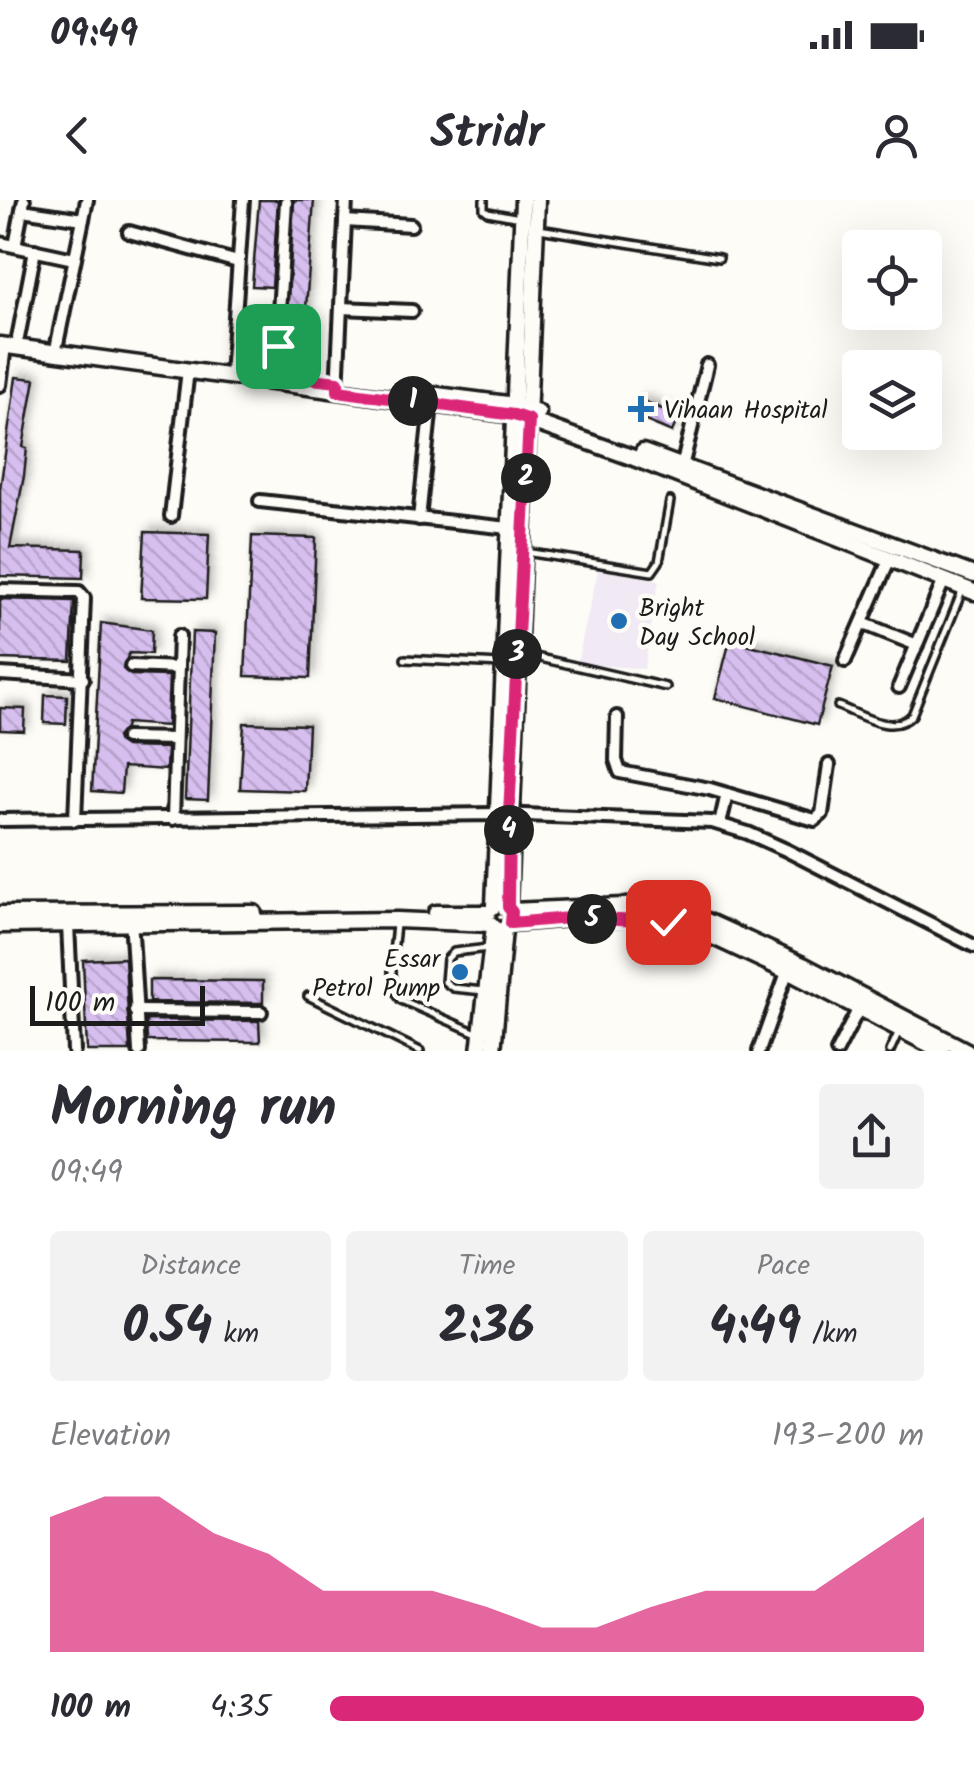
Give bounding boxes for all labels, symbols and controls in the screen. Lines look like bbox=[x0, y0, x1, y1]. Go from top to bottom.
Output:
text: 09:49 bbox=[50, 5, 138, 65]
text: Stridr bbox=[430, 99, 544, 171]
icon: back bbox=[50, 108, 105, 163]
icon: person bbox=[869, 108, 924, 163]
map controls bbox=[842, 230, 942, 450]
button: locate bbox=[842, 230, 942, 330]
pin bbox=[236, 304, 321, 389]
icon: arrive bbox=[251, 319, 306, 374]
button: layers bbox=[842, 350, 942, 450]
pin: 1 bbox=[388, 376, 438, 426]
text: 1 bbox=[409, 378, 417, 423]
place label: Vihaan Hospital bbox=[664, 391, 828, 431]
marker: Vihaan Hospital bbox=[628, 396, 654, 422]
pin: 2 bbox=[501, 453, 551, 503]
text: 2 bbox=[518, 455, 534, 500]
place label: Bright Day School bbox=[639, 589, 755, 658]
marker: Bright Day School bbox=[608, 610, 630, 632]
pin: 3 bbox=[492, 629, 542, 679]
text: 3 bbox=[509, 631, 525, 676]
pin: 4 bbox=[484, 805, 534, 855]
text: 4 bbox=[501, 807, 517, 852]
pin bbox=[626, 880, 711, 965]
pin: 5 bbox=[567, 894, 617, 944]
icon: check bbox=[641, 895, 696, 950]
text: 5 bbox=[585, 896, 599, 941]
place label: Essar Petrol Pump bbox=[312, 940, 442, 1009]
marker: Essar Petrol Pump bbox=[449, 961, 471, 983]
scale bar bbox=[30, 981, 205, 1026]
text: 100 m bbox=[45, 981, 115, 1026]
text: Morning run bbox=[50, 1067, 337, 1154]
button: share bbox=[819, 1084, 924, 1189]
text: 09:49 bbox=[50, 1148, 123, 1199]
text: Distance bbox=[140, 1244, 241, 1289]
text: Time bbox=[459, 1244, 515, 1289]
text: Pace bbox=[757, 1244, 810, 1289]
text: 0.54 bbox=[122, 1289, 212, 1369]
text: 2:36 bbox=[439, 1289, 535, 1369]
text: 4:49 bbox=[709, 1289, 801, 1369]
text: km bbox=[212, 1312, 259, 1357]
text: /km bbox=[801, 1312, 858, 1357]
text: Elevation bbox=[50, 1411, 171, 1462]
text: 193–200 m bbox=[772, 1411, 924, 1462]
text: 100 m bbox=[50, 1683, 131, 1734]
text: 4:35 bbox=[210, 1683, 271, 1734]

